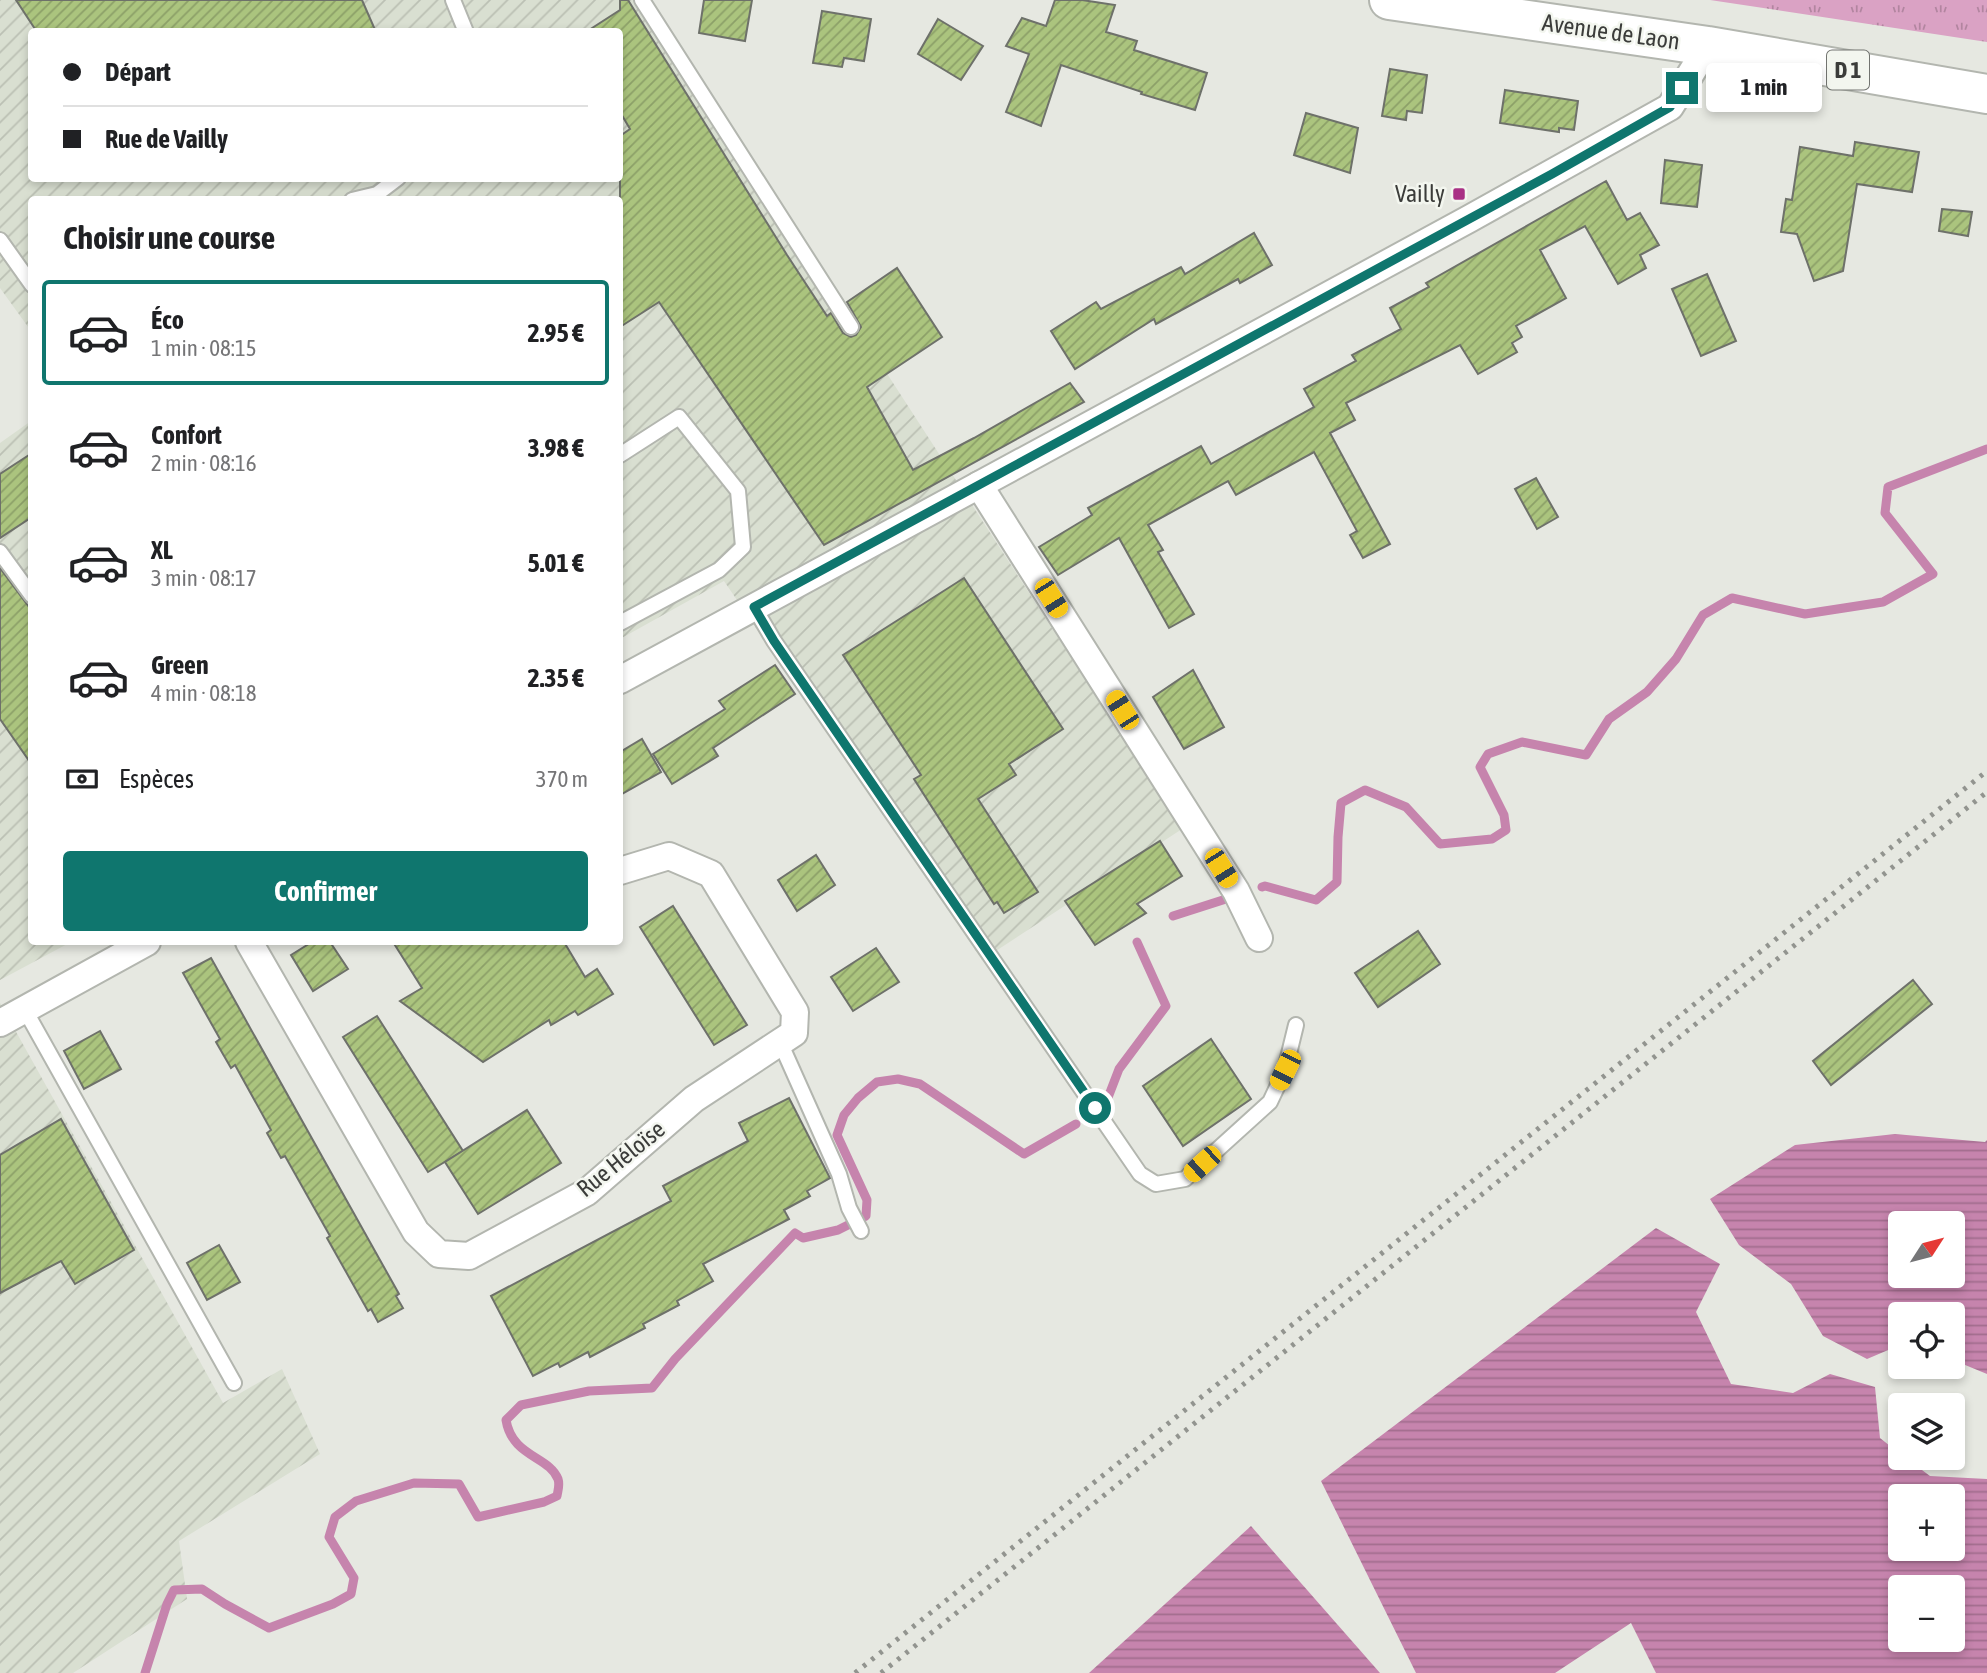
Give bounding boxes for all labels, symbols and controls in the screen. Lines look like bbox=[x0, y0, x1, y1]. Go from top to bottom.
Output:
street label: Avenue de Laon bbox=[1541, 8, 1682, 55]
road number: D 1 bbox=[1827, 50, 1869, 90]
text: Départ bbox=[105, 57, 171, 87]
callout: 1 min bbox=[1706, 64, 1822, 112]
route end bbox=[1666, 72, 1698, 104]
text: 1 min bbox=[1741, 74, 1787, 100]
text: Rue de Vailly bbox=[105, 124, 228, 154]
place label: Vailly bbox=[1395, 180, 1445, 207]
marker: Vailly bbox=[1451, 186, 1467, 202]
text: Choisir une course bbox=[63, 219, 275, 256]
icon: car bbox=[67, 301, 130, 364]
text: Éco bbox=[151, 305, 184, 335]
text: 2.95 € bbox=[527, 318, 584, 348]
text: 1 min · 08:15 bbox=[151, 335, 257, 361]
icon: car bbox=[67, 416, 130, 479]
text: Confort bbox=[151, 420, 222, 450]
text: 3.98 € bbox=[527, 433, 584, 463]
text: 2 min · 08:16 bbox=[151, 450, 257, 476]
icon: car bbox=[67, 531, 130, 594]
text: XL bbox=[151, 535, 173, 565]
text: 5.01 € bbox=[527, 548, 584, 578]
text: 3 min · 08:17 bbox=[151, 565, 257, 591]
car bbox=[1031, 575, 1072, 621]
icon: car bbox=[67, 646, 130, 709]
text: Green bbox=[151, 650, 209, 680]
text: 2.35 € bbox=[527, 663, 584, 693]
text: 4 min · 08:18 bbox=[151, 680, 257, 706]
car bbox=[1102, 687, 1143, 733]
icon: cash bbox=[63, 760, 101, 798]
text: Espèces bbox=[119, 764, 194, 794]
text: 370 m bbox=[536, 766, 588, 792]
car bbox=[1201, 845, 1242, 891]
button: Confirmer bbox=[63, 851, 588, 931]
car bbox=[1267, 1047, 1304, 1093]
route start bbox=[1079, 1092, 1111, 1124]
street label: Rue Héloïse bbox=[571, 1115, 670, 1202]
car bbox=[1180, 1142, 1225, 1186]
north arrow bbox=[1888, 1211, 1965, 1288]
map controls bbox=[1888, 1211, 1965, 1652]
button: locate bbox=[1888, 1302, 1965, 1379]
button: layers bbox=[1888, 1393, 1965, 1470]
button: + bbox=[1888, 1484, 1965, 1561]
button: − bbox=[1888, 1575, 1965, 1652]

